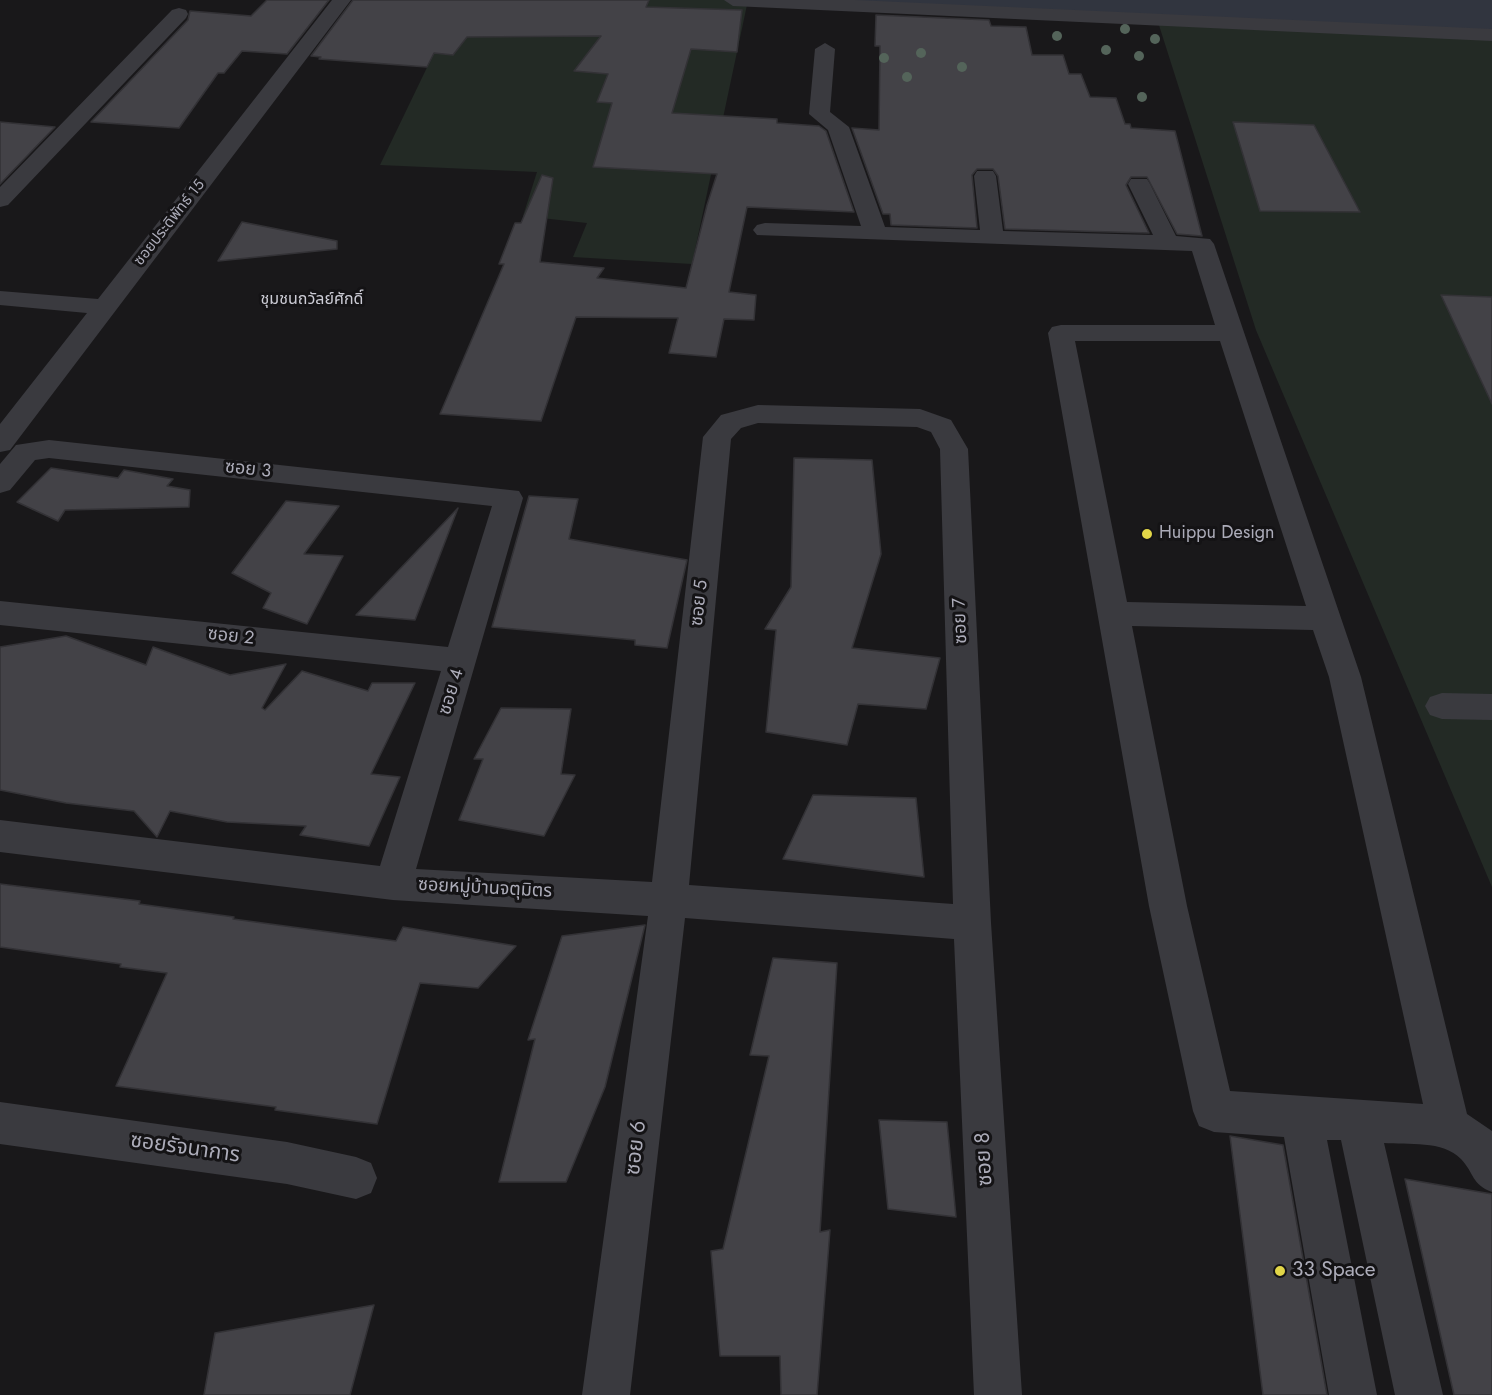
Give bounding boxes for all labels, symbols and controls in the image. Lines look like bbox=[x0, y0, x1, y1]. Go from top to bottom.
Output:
street label: ซอยประดิพัทธ์ 15 bbox=[131, 176, 209, 270]
district label: ชุมชนถวัลย์ศักดิ์ bbox=[261, 290, 363, 310]
street label: ซอย 3 bbox=[224, 457, 272, 483]
place label: Huippu Design bbox=[1159, 523, 1275, 545]
marker: Huippu Design bbox=[1140, 527, 1154, 541]
street label: ซอย 5 bbox=[687, 579, 713, 627]
street label: ซอย 7 bbox=[949, 598, 973, 644]
street label: ซอย 2 bbox=[207, 624, 255, 650]
street label: ซอย 4 bbox=[435, 666, 469, 718]
street label: ซอยหมู่บ้านจตุมิตร bbox=[417, 875, 553, 903]
street label: ซอย 6 bbox=[621, 1119, 653, 1177]
street label: ซอยรัจนาการ bbox=[129, 1129, 241, 1169]
street label: ซอย 8 bbox=[971, 1131, 999, 1187]
place label: 33 Space bbox=[1292, 1258, 1376, 1284]
marker: 33 Space bbox=[1273, 1264, 1287, 1278]

